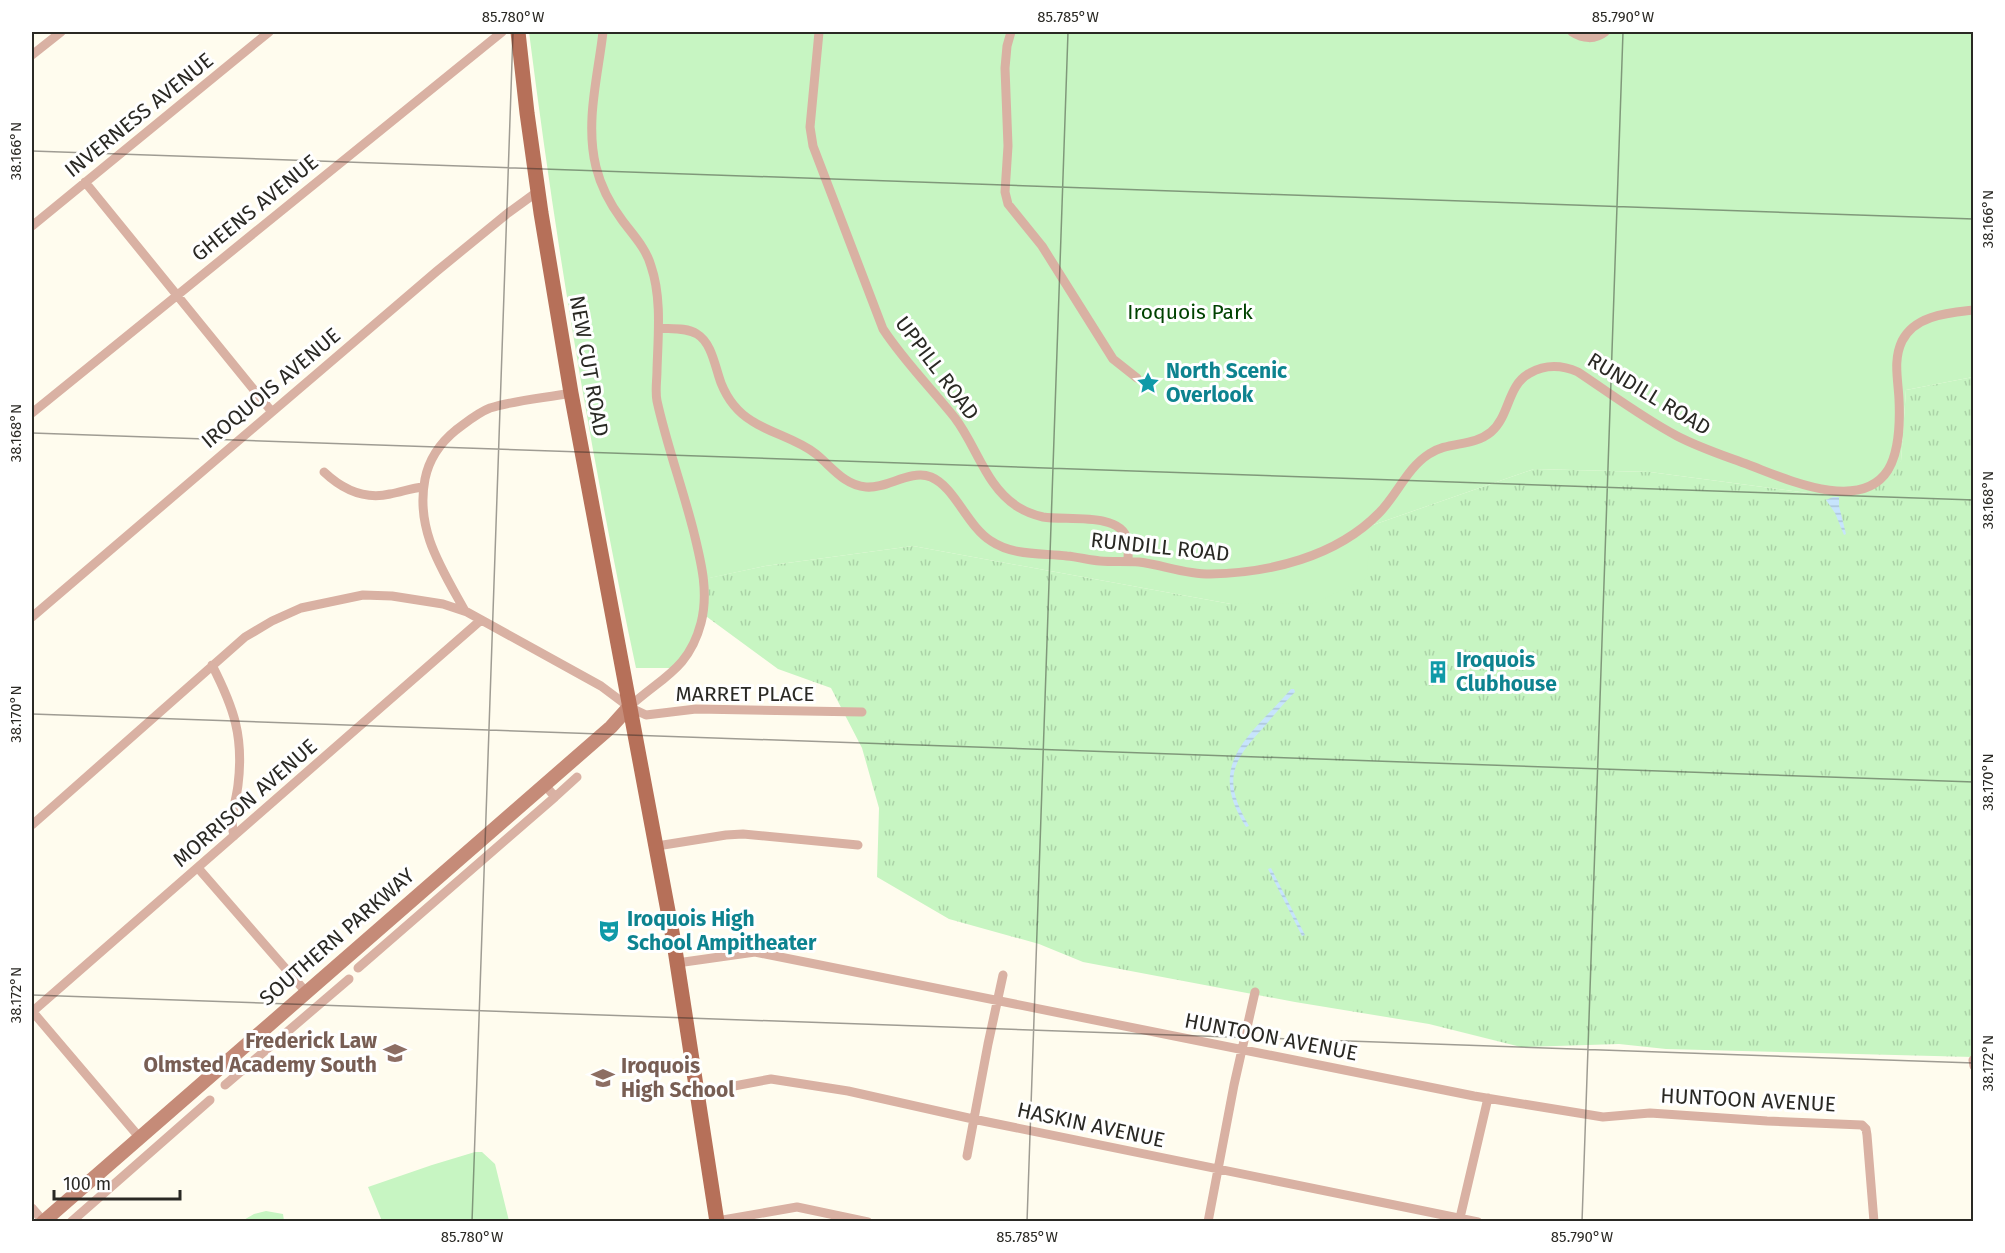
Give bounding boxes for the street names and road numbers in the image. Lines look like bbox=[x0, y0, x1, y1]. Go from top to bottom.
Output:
street label: INVERNESS AVENUE bbox=[59, 47, 219, 183]
street label: GHEENS AVENUE bbox=[186, 149, 324, 267]
street label: NEW CUT ROAD bbox=[564, 293, 614, 439]
street label: UPPILL ROAD bbox=[889, 311, 985, 425]
street label: IROQUOIS AVENUE bbox=[196, 322, 346, 454]
street label: RUNDILL ROAD bbox=[1583, 347, 1715, 441]
street label: RUNDILL ROAD bbox=[1089, 527, 1231, 567]
street label: MARRET PLACE bbox=[676, 681, 814, 707]
street label: MORRISON AVENUE bbox=[168, 733, 322, 873]
street label: SOUTHERN PARKWAY bbox=[254, 862, 420, 1011]
street label: HUNTOON AVENUE bbox=[1182, 1007, 1360, 1067]
street label: HUNTOON AVENUE bbox=[1660, 1082, 1836, 1118]
street label: HASKIN AVENUE bbox=[1015, 1097, 1167, 1153]

